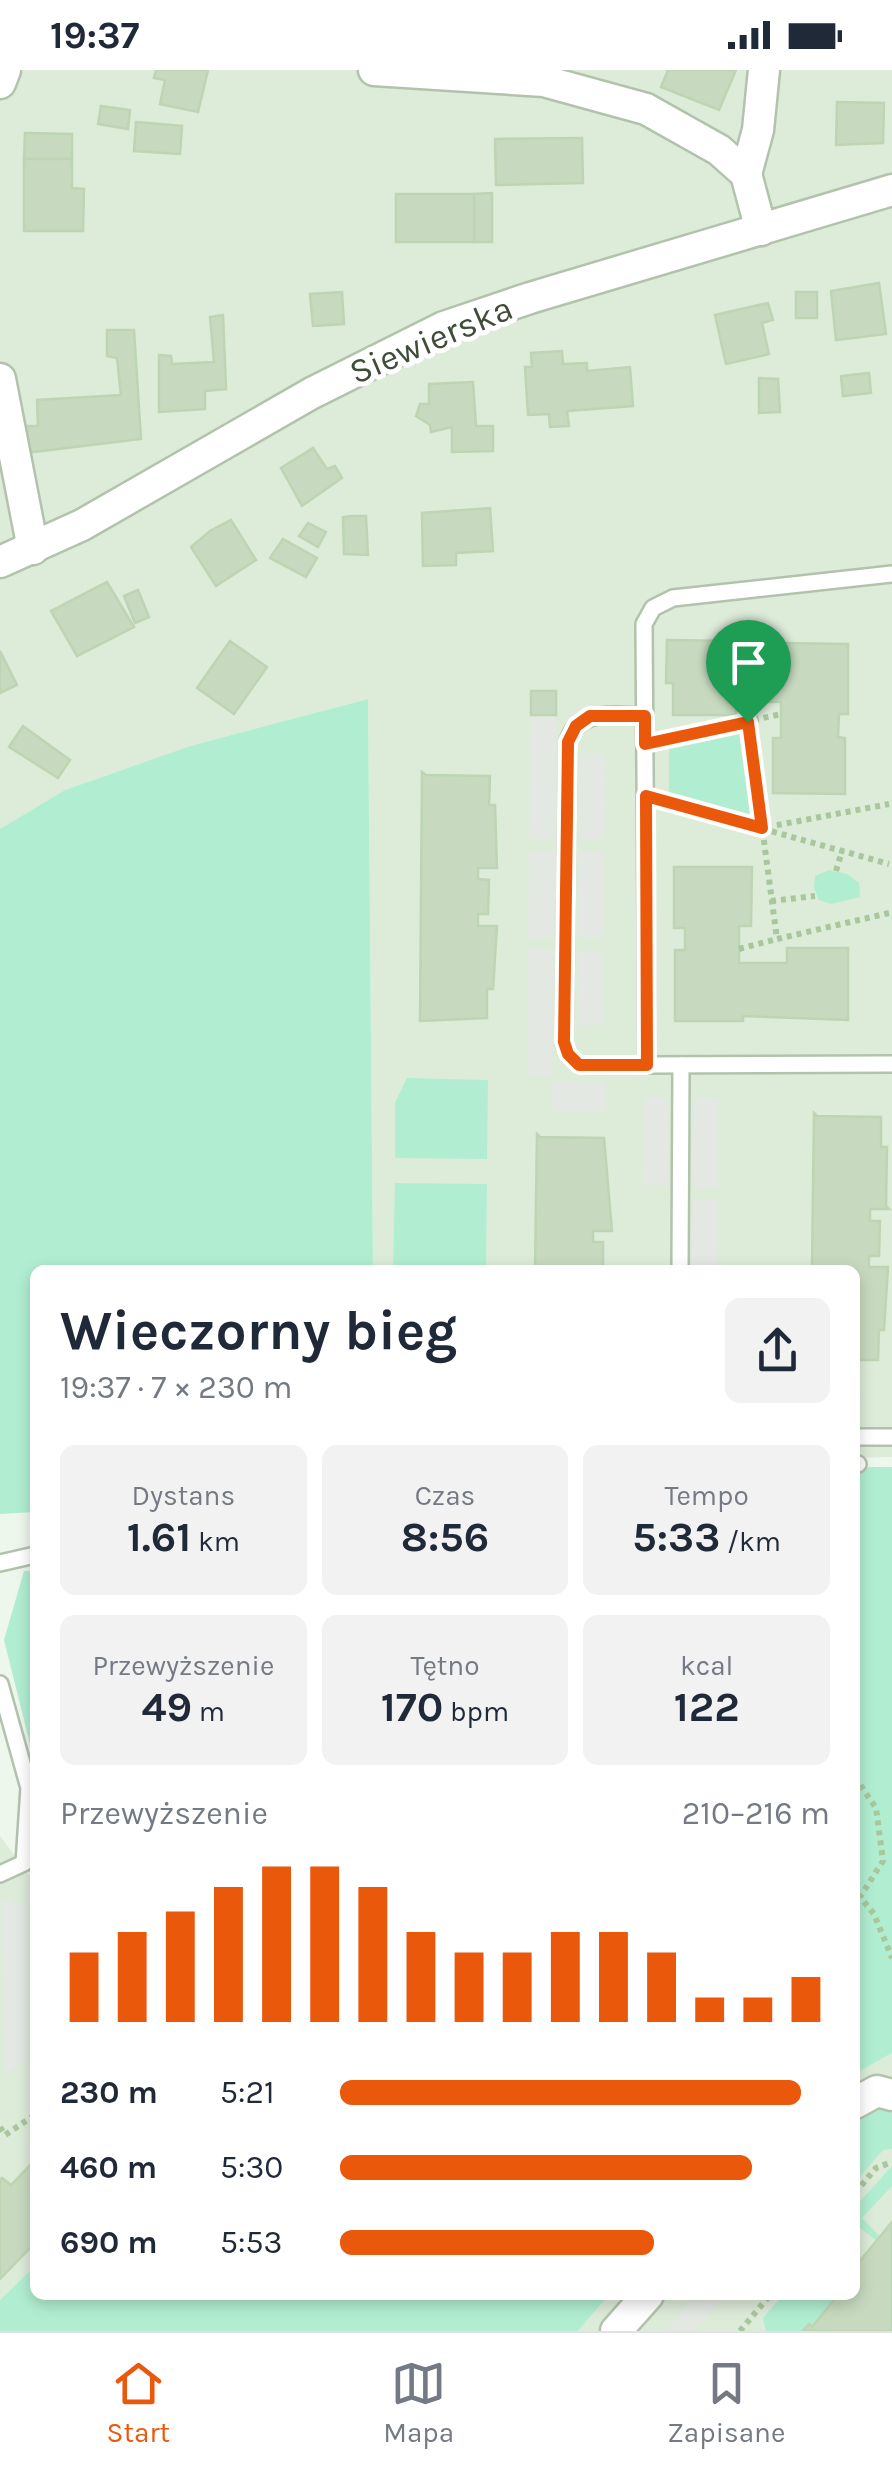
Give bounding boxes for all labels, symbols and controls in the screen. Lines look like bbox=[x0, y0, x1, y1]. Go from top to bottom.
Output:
text: 19:37 bbox=[50, 13, 140, 58]
street label: Siewierska bbox=[343, 287, 519, 393]
pin bbox=[706, 620, 791, 723]
icon: arrive bbox=[721, 635, 776, 690]
button: share bbox=[725, 1298, 830, 1403]
text: Wieczorny bieg bbox=[60, 1299, 457, 1363]
text: 19:37 · 7 × 230 m bbox=[60, 1369, 292, 1406]
text: Dystans bbox=[131, 1479, 235, 1512]
text: Czas bbox=[415, 1479, 475, 1512]
text: Tempo bbox=[665, 1479, 749, 1512]
text: 1.61 bbox=[127, 1512, 191, 1562]
text: 8:56 bbox=[401, 1512, 489, 1562]
text: 5:33 bbox=[632, 1512, 720, 1562]
text: km bbox=[191, 1525, 240, 1558]
text: /km bbox=[720, 1525, 781, 1558]
text: Przewyższenie bbox=[92, 1649, 274, 1682]
text: Tętno bbox=[410, 1649, 480, 1682]
text: kcal bbox=[680, 1649, 733, 1682]
text: 49 bbox=[142, 1682, 192, 1732]
text: 170 bbox=[381, 1682, 443, 1732]
text: 122 bbox=[674, 1682, 740, 1732]
text: m bbox=[192, 1695, 225, 1728]
text: bpm bbox=[443, 1695, 509, 1728]
text: Przewyższenie bbox=[60, 1795, 268, 1832]
text: 210–216 m bbox=[682, 1795, 830, 1832]
text: 230 m bbox=[60, 2074, 158, 2111]
text: 5:21 bbox=[220, 2074, 275, 2111]
text: 460 m bbox=[60, 2149, 157, 2186]
text: 5:30 bbox=[220, 2149, 283, 2186]
text: 690 m bbox=[60, 2224, 158, 2261]
text: 5:53 bbox=[220, 2224, 282, 2261]
tab: Start bbox=[107, 2356, 170, 2449]
tab: Mapa bbox=[383, 2356, 454, 2449]
tab: Zapisane bbox=[667, 2356, 785, 2449]

